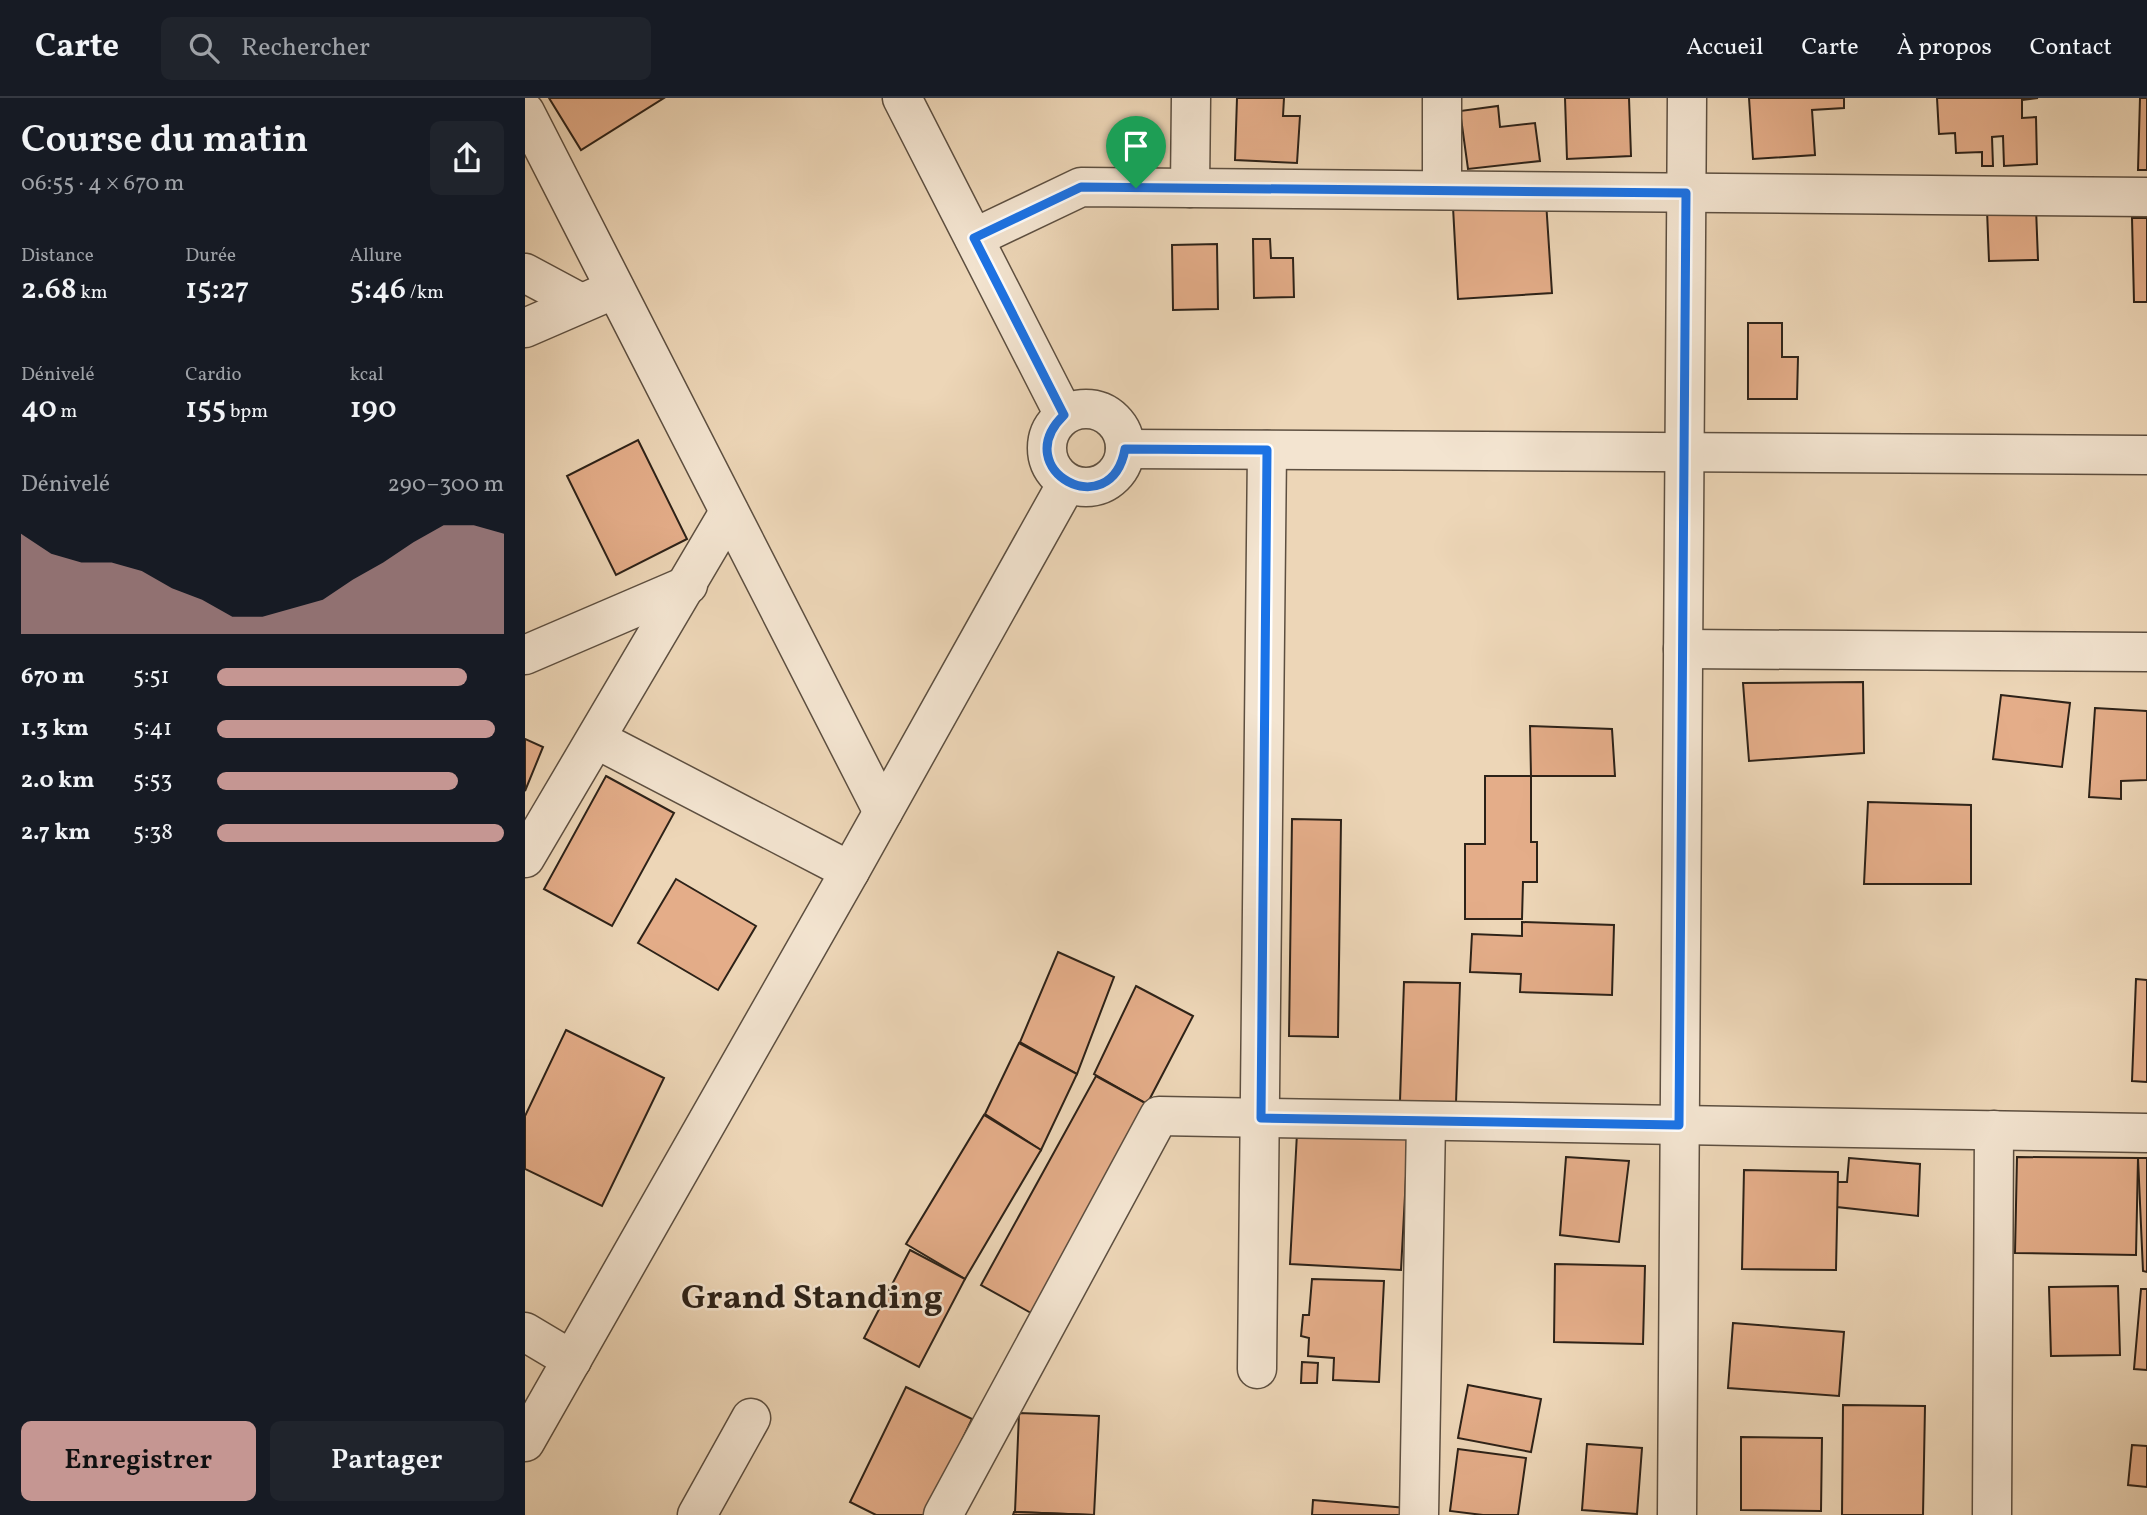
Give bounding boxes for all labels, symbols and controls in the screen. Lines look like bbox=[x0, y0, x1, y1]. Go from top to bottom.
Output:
search box bbox=[161, 17, 651, 80]
text: Carte bbox=[35, 25, 119, 71]
icon: search bbox=[185, 29, 223, 67]
text: Rechercher bbox=[241, 30, 370, 66]
text: Accueil bbox=[1686, 31, 1763, 65]
text: Carte bbox=[1801, 31, 1859, 65]
text: À propos bbox=[1897, 31, 1992, 65]
text: Contact bbox=[2030, 31, 2112, 65]
text: Course du matin bbox=[21, 115, 308, 168]
pin bbox=[1106, 116, 1166, 188]
button: share bbox=[430, 121, 504, 195]
icon: arrive bbox=[1117, 127, 1155, 165]
text: 06:55 · 4 × 670 m bbox=[21, 168, 184, 200]
text: Distance bbox=[21, 243, 94, 269]
text: Durée bbox=[185, 243, 236, 269]
text: Allure bbox=[350, 243, 402, 269]
text: 2.68 bbox=[21, 269, 77, 311]
text: 15:27 bbox=[185, 269, 249, 311]
text: 5:46 bbox=[350, 269, 406, 311]
text: km bbox=[77, 280, 108, 306]
text: /km bbox=[406, 280, 444, 306]
text: Dénivelé bbox=[21, 362, 94, 388]
text: Cardio bbox=[185, 362, 242, 388]
text: kcal bbox=[350, 362, 383, 388]
text: 40 bbox=[21, 388, 57, 430]
text: 155 bbox=[185, 388, 226, 430]
text: 190 bbox=[350, 388, 396, 430]
text: m bbox=[57, 399, 77, 425]
text: bpm bbox=[226, 399, 268, 425]
text: Dénivelé bbox=[21, 469, 110, 501]
text: 290–300 m bbox=[388, 469, 504, 501]
text: 670 m bbox=[21, 661, 85, 693]
text: 5:51 bbox=[133, 661, 169, 693]
text: 1.3 km bbox=[21, 713, 89, 745]
text: 5:41 bbox=[133, 713, 172, 745]
text: 2.0 km bbox=[21, 765, 94, 797]
text: 5:53 bbox=[133, 765, 172, 797]
text: 2.7 km bbox=[21, 817, 91, 849]
text: 5:38 bbox=[133, 817, 173, 849]
district label: Grand Standing bbox=[681, 1275, 943, 1323]
button: Enregistrer bbox=[21, 1421, 256, 1501]
button: Partager bbox=[270, 1421, 504, 1501]

